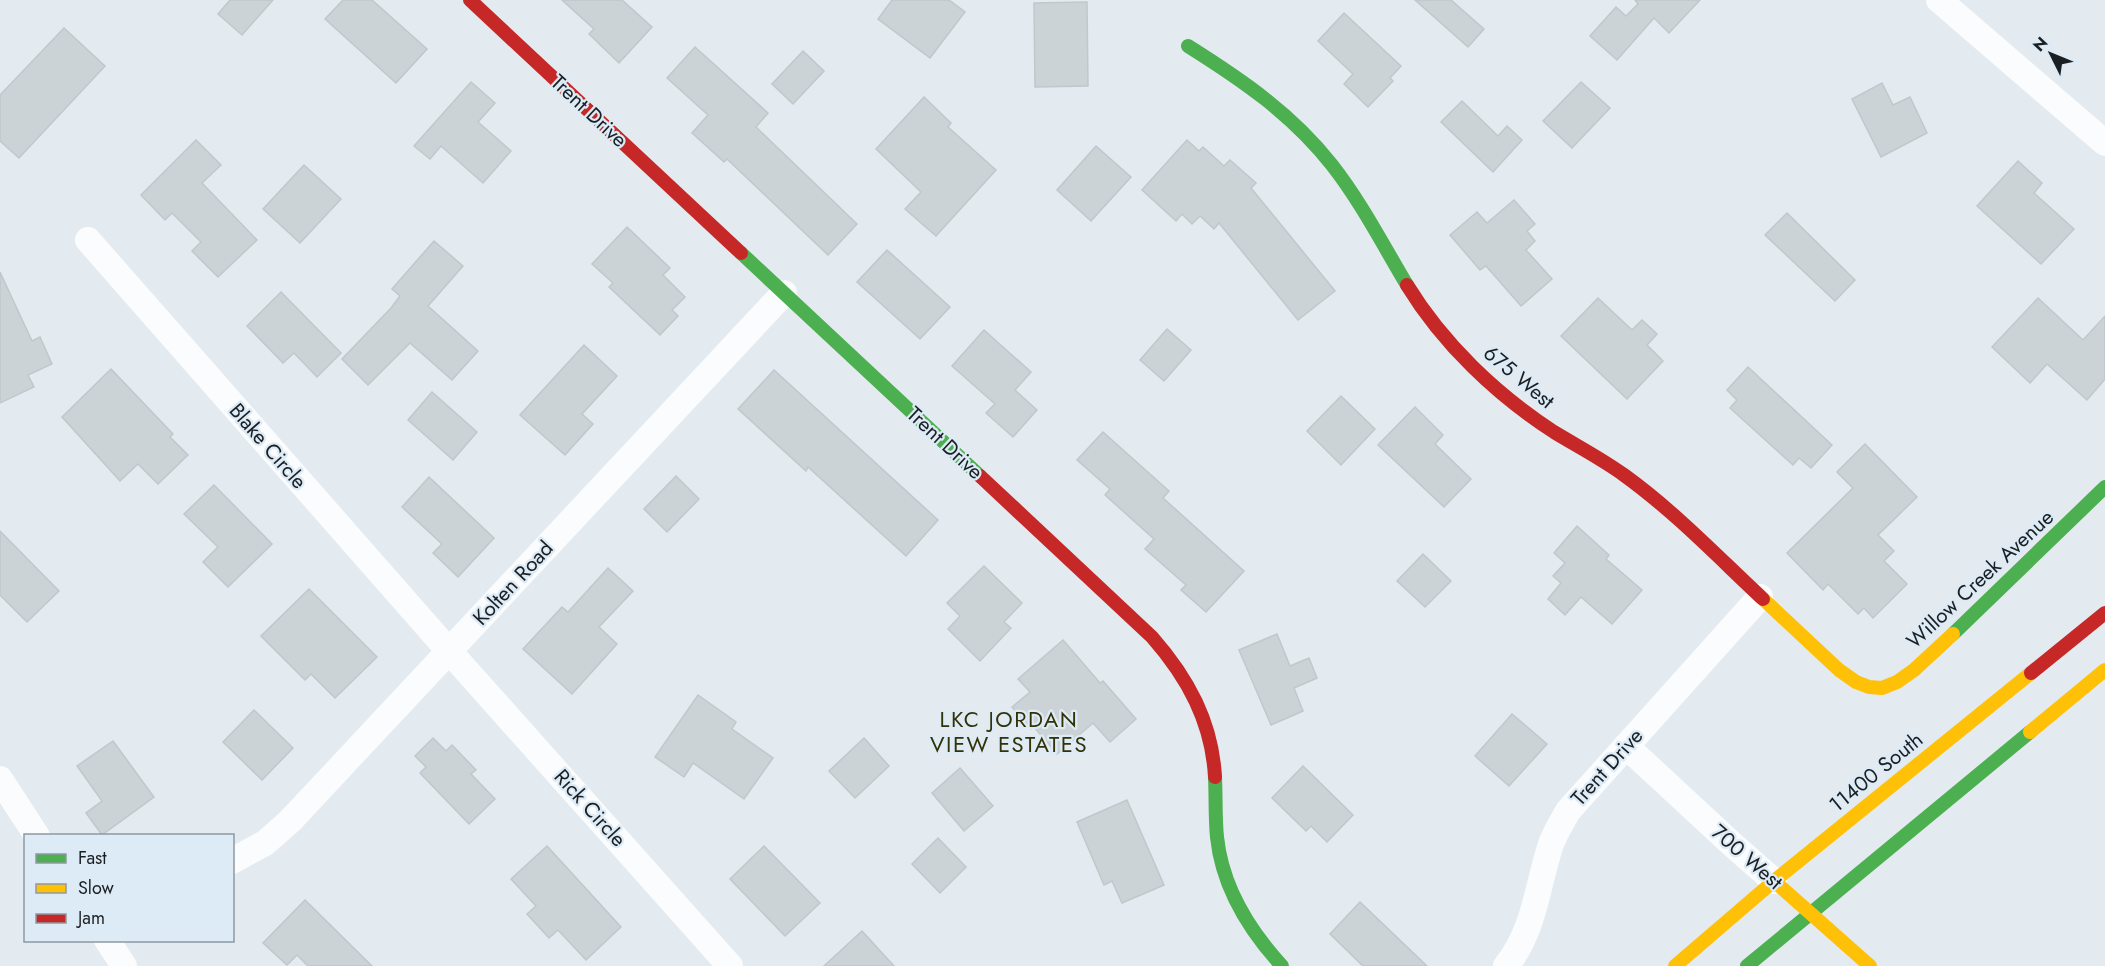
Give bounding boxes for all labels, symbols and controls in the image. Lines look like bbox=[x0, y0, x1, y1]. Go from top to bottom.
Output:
north arrow bbox=[2021, 24, 2081, 84]
text: N bbox=[2028, 32, 2053, 57]
street label: Trent Drive bbox=[544, 68, 634, 154]
street label: 675 West bbox=[1477, 338, 1561, 416]
street label: Blake Circle bbox=[222, 396, 314, 496]
street label: Trent Drive bbox=[900, 400, 990, 486]
street label: Willow Creek Avenue bbox=[1900, 503, 2060, 655]
street label: Kolten Road bbox=[466, 534, 560, 632]
district label: LKC JORDAN VIEW ESTATES bbox=[930, 703, 1088, 760]
street label: Trent Drive bbox=[1564, 722, 1650, 812]
street label: 11400 South bbox=[1823, 725, 1929, 819]
street label: Rick Circle bbox=[547, 763, 633, 854]
street label: 700 West bbox=[1705, 817, 1789, 897]
legend bbox=[24, 834, 234, 942]
text: Fast bbox=[78, 845, 107, 871]
text: Slow bbox=[78, 875, 115, 901]
text: Jam bbox=[76, 905, 105, 931]

